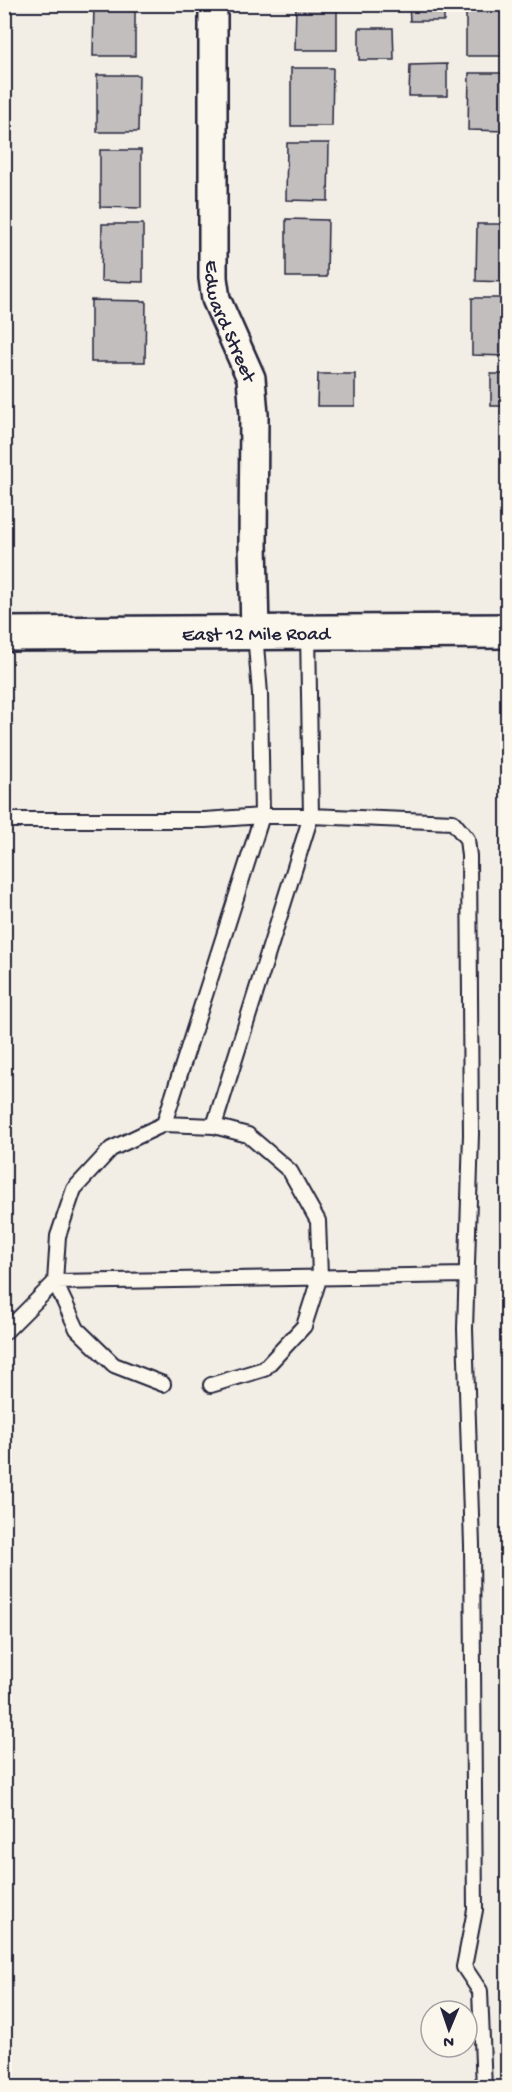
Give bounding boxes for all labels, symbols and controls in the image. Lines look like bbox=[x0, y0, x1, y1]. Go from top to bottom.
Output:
street label: Edward Street bbox=[197, 260, 260, 388]
street label: East 12 Mile Road bbox=[182, 624, 332, 648]
north arrow bbox=[419, 1999, 479, 2059]
text: N bbox=[442, 2031, 454, 2050]

